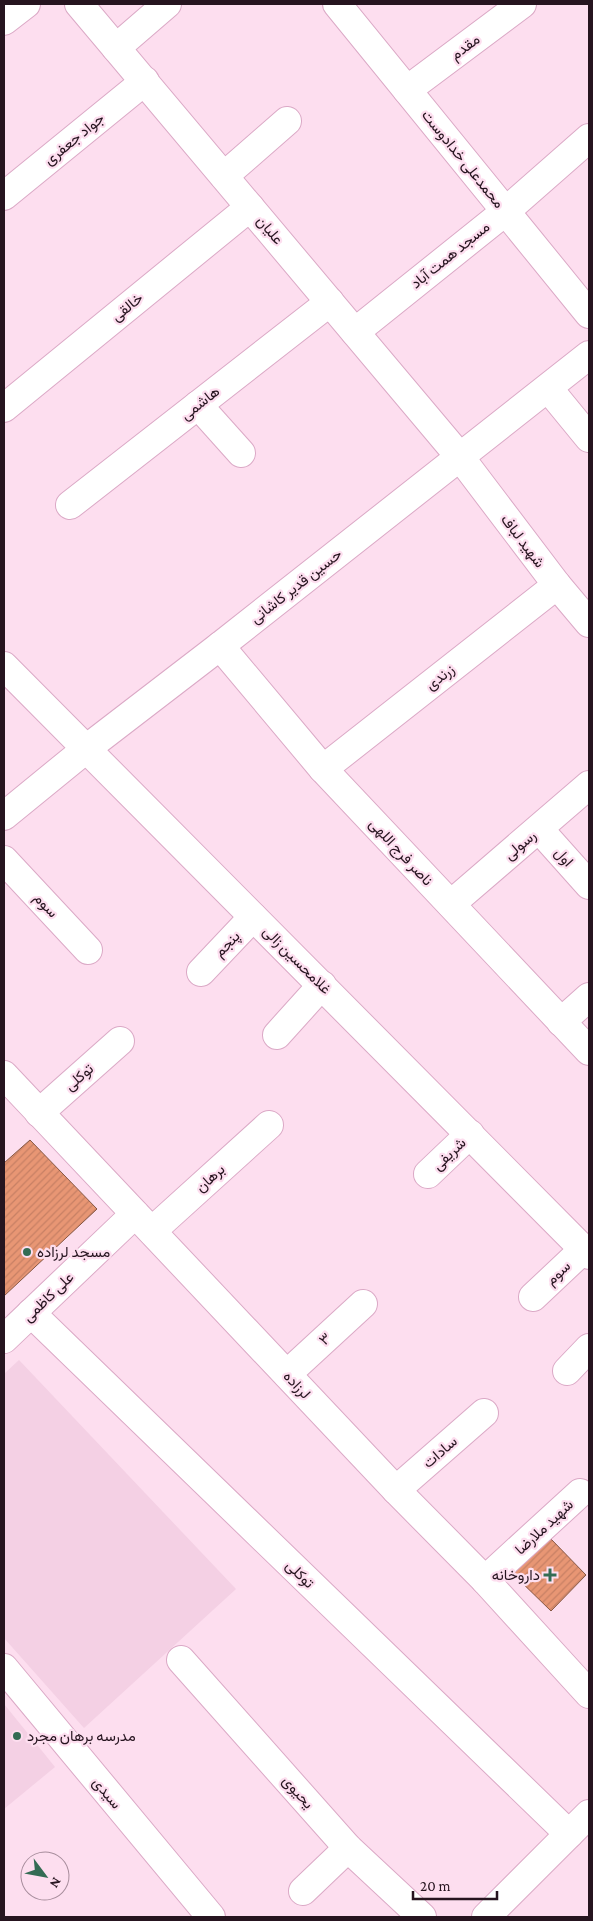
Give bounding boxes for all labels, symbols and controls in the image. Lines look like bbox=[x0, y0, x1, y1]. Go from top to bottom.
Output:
street label: مقدم bbox=[447, 31, 484, 65]
street label: محمدعلی خدادوست bbox=[417, 107, 507, 212]
street label: جواد جعفری bbox=[41, 110, 109, 170]
street label: علیان bbox=[253, 213, 287, 248]
street label: مسجد همت آباد bbox=[407, 218, 493, 292]
street label: خالقی bbox=[108, 290, 147, 326]
street label: هاشمی bbox=[177, 383, 224, 425]
street label: شهید لباف bbox=[497, 511, 548, 571]
street label: حسین قدیر کاشانی bbox=[247, 545, 346, 628]
street label: زرندی bbox=[423, 661, 459, 695]
street label: ناصر فرج اللهی bbox=[364, 815, 436, 891]
street label: رسولی bbox=[501, 827, 540, 865]
street label: اول bbox=[551, 844, 577, 870]
street label: سوم bbox=[29, 890, 61, 922]
street label: غلامحسین زالی bbox=[258, 923, 334, 999]
street label: پنجم bbox=[211, 928, 244, 962]
street label: توکلی bbox=[62, 1060, 98, 1095]
street label: شریفی bbox=[429, 1134, 470, 1175]
street label: برهان bbox=[192, 1161, 228, 1196]
place label: مسجد لرزاده bbox=[37, 1244, 110, 1261]
marker: مسجد لرزاده bbox=[21, 1246, 33, 1258]
street label: سوم bbox=[543, 1258, 575, 1290]
street label: علی کاظمی bbox=[19, 1269, 78, 1326]
street label: ۳ bbox=[316, 1330, 334, 1348]
street label: لرزاده bbox=[280, 1368, 314, 1403]
street label: سادات bbox=[420, 1433, 460, 1471]
street label: شهید ملارضا bbox=[512, 1496, 577, 1558]
street label: توکلی bbox=[281, 1557, 318, 1593]
place label: داروخانه bbox=[492, 1567, 540, 1584]
marker: داروخانه bbox=[544, 1569, 556, 1581]
place label: مدرسه برهان مجرد bbox=[27, 1728, 136, 1745]
marker: مدرسه برهان مجرد bbox=[11, 1730, 23, 1742]
street label: یحیوی bbox=[278, 1772, 317, 1813]
street label: سیدی bbox=[88, 1774, 125, 1813]
north arrow bbox=[20, 1851, 70, 1901]
scale bar bbox=[413, 1868, 497, 1900]
text: N bbox=[46, 1875, 65, 1892]
text: 20 m bbox=[420, 1878, 451, 1894]

